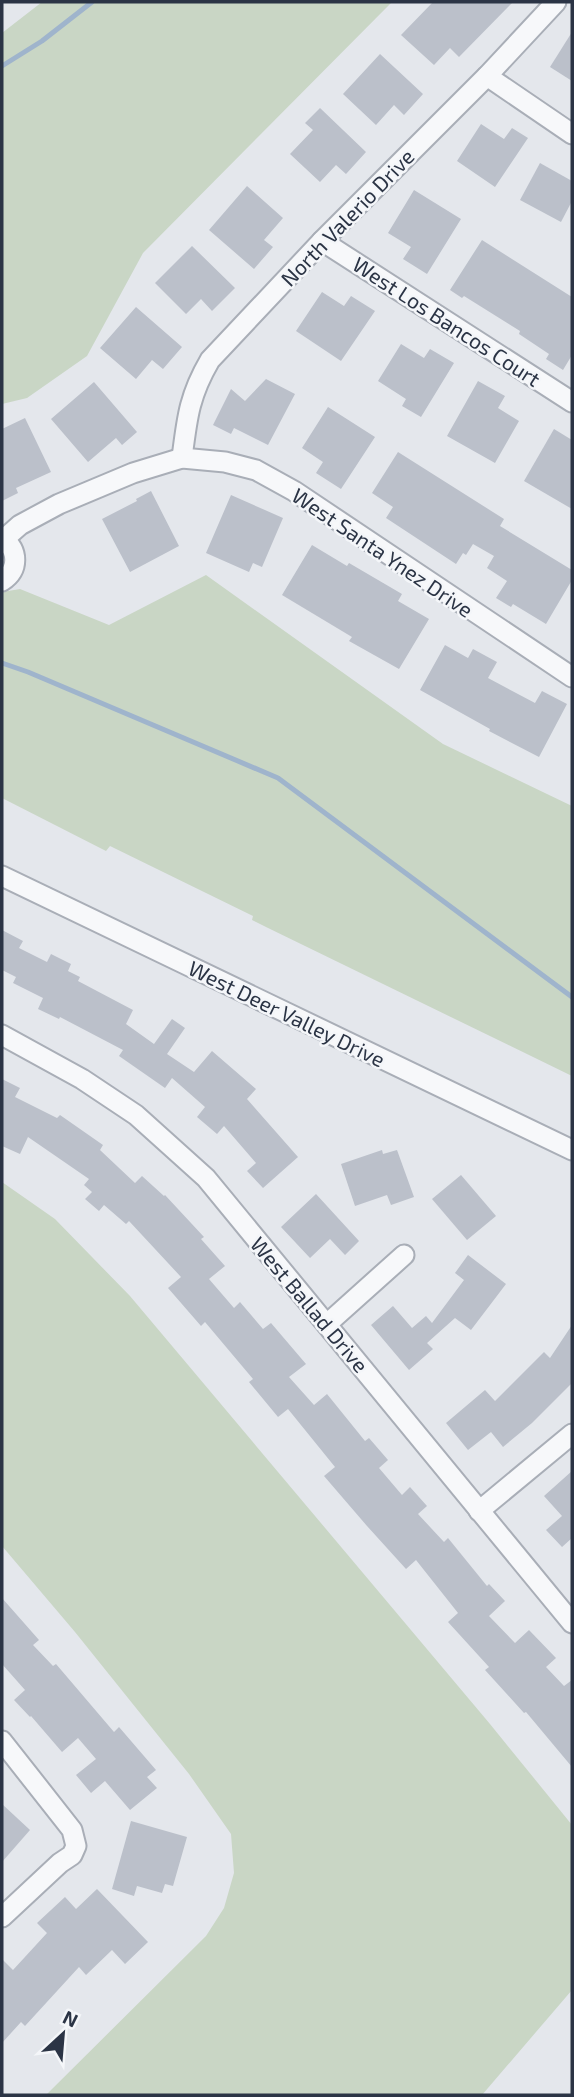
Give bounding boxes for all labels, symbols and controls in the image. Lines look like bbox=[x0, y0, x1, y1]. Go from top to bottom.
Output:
street label: North Valerio Drive bbox=[275, 143, 419, 291]
street label: West Los Bancos Court bbox=[349, 251, 545, 391]
street label: West Santa Ynez Drive bbox=[288, 482, 478, 622]
street label: West Deer Valley Drive bbox=[185, 955, 389, 1071]
street label: West Ballad Drive bbox=[246, 1231, 374, 1377]
north arrow bbox=[28, 1999, 98, 2069]
text: N bbox=[59, 2005, 82, 2032]

